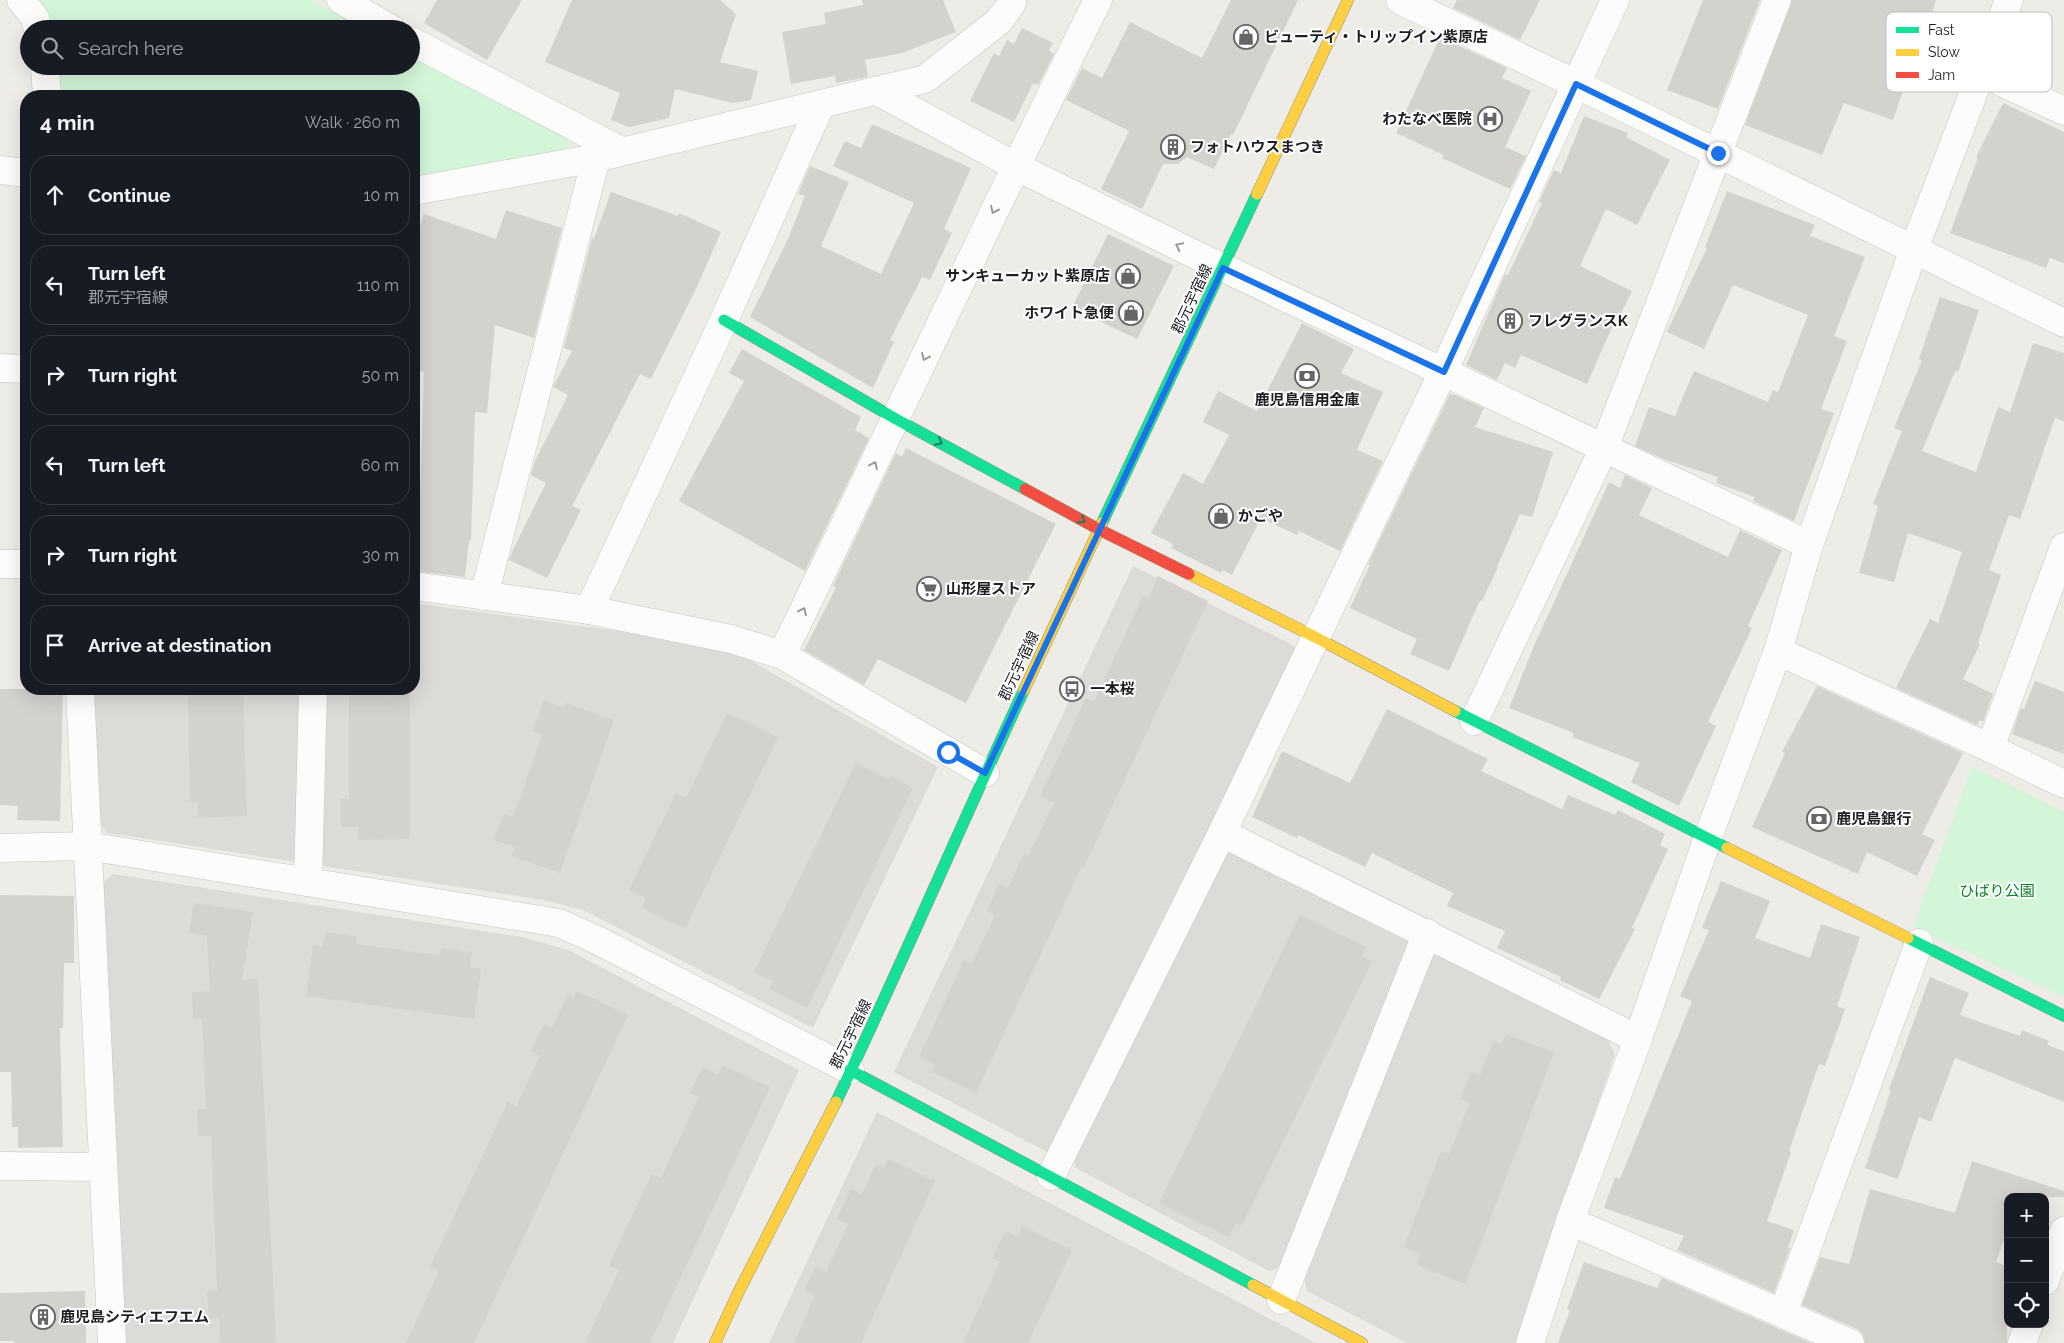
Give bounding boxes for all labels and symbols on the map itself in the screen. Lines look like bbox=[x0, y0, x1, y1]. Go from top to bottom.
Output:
legend bbox=[1886, 12, 2052, 92]
text: Fast bbox=[1928, 22, 1955, 38]
shop icon: ビューティ・トリップイン紫原店 bbox=[1233, 24, 1259, 50]
place label: ビューティ・トリップイン紫原店 bbox=[1264, 28, 1488, 46]
text: Slow bbox=[1928, 44, 1960, 60]
text: Jam bbox=[1928, 67, 1955, 83]
hospital icon: わたなべ医院 bbox=[1477, 106, 1503, 132]
place label: わたなべ医院 bbox=[1382, 110, 1472, 128]
building icon: フォトハウスまつき bbox=[1160, 134, 1186, 160]
place label: フォトハウスまつき bbox=[1190, 138, 1325, 156]
route end bbox=[1707, 142, 1730, 165]
one-way arrow bbox=[990, 205, 1000, 214]
one-way arrow bbox=[1175, 242, 1184, 252]
street label: 郡元宇宿線 bbox=[1168, 261, 1216, 337]
shop icon: サンキューカット紫原店 bbox=[1115, 263, 1141, 289]
place label: サンキューカット紫原店 bbox=[945, 267, 1110, 285]
shop icon: ホワイト急便 bbox=[1118, 300, 1144, 326]
place label: ホワイト急便 bbox=[1024, 304, 1114, 322]
building icon: フレグランスK bbox=[1497, 308, 1523, 334]
place label: フレグランスK bbox=[1528, 312, 1629, 330]
one-way arrow bbox=[921, 352, 932, 361]
bank icon: 鹿児島信用金庫 bbox=[1294, 363, 1320, 389]
place label: 鹿児島信用金庫 bbox=[1254, 391, 1360, 409]
one-way arrow bbox=[934, 436, 943, 446]
one-way arrow bbox=[868, 461, 878, 470]
shop icon: かごや bbox=[1208, 503, 1234, 529]
place label: かごや bbox=[1238, 507, 1283, 525]
one-way arrow bbox=[1076, 513, 1085, 523]
supermarket icon: 山形屋ストア bbox=[916, 576, 942, 602]
place label: 山形屋ストア bbox=[946, 580, 1036, 598]
one-way arrow bbox=[797, 607, 807, 616]
street label: 郡元宇宿線 bbox=[995, 628, 1043, 704]
bus stop icon: 一本桜 bbox=[1059, 676, 1085, 702]
place label: 一本桜 bbox=[1090, 680, 1135, 698]
route start bbox=[937, 741, 960, 764]
bank icon: 鹿児島銀行 bbox=[1806, 806, 1832, 832]
place label: 鹿児島銀行 bbox=[1836, 810, 1911, 828]
park label: ひばり公園 bbox=[1959, 882, 2035, 900]
street label: 郡元宇宿線 bbox=[826, 996, 876, 1072]
building icon: 鹿児島シティエフエム bbox=[30, 1304, 56, 1330]
place label: 鹿児島シティエフエム bbox=[60, 1308, 209, 1326]

